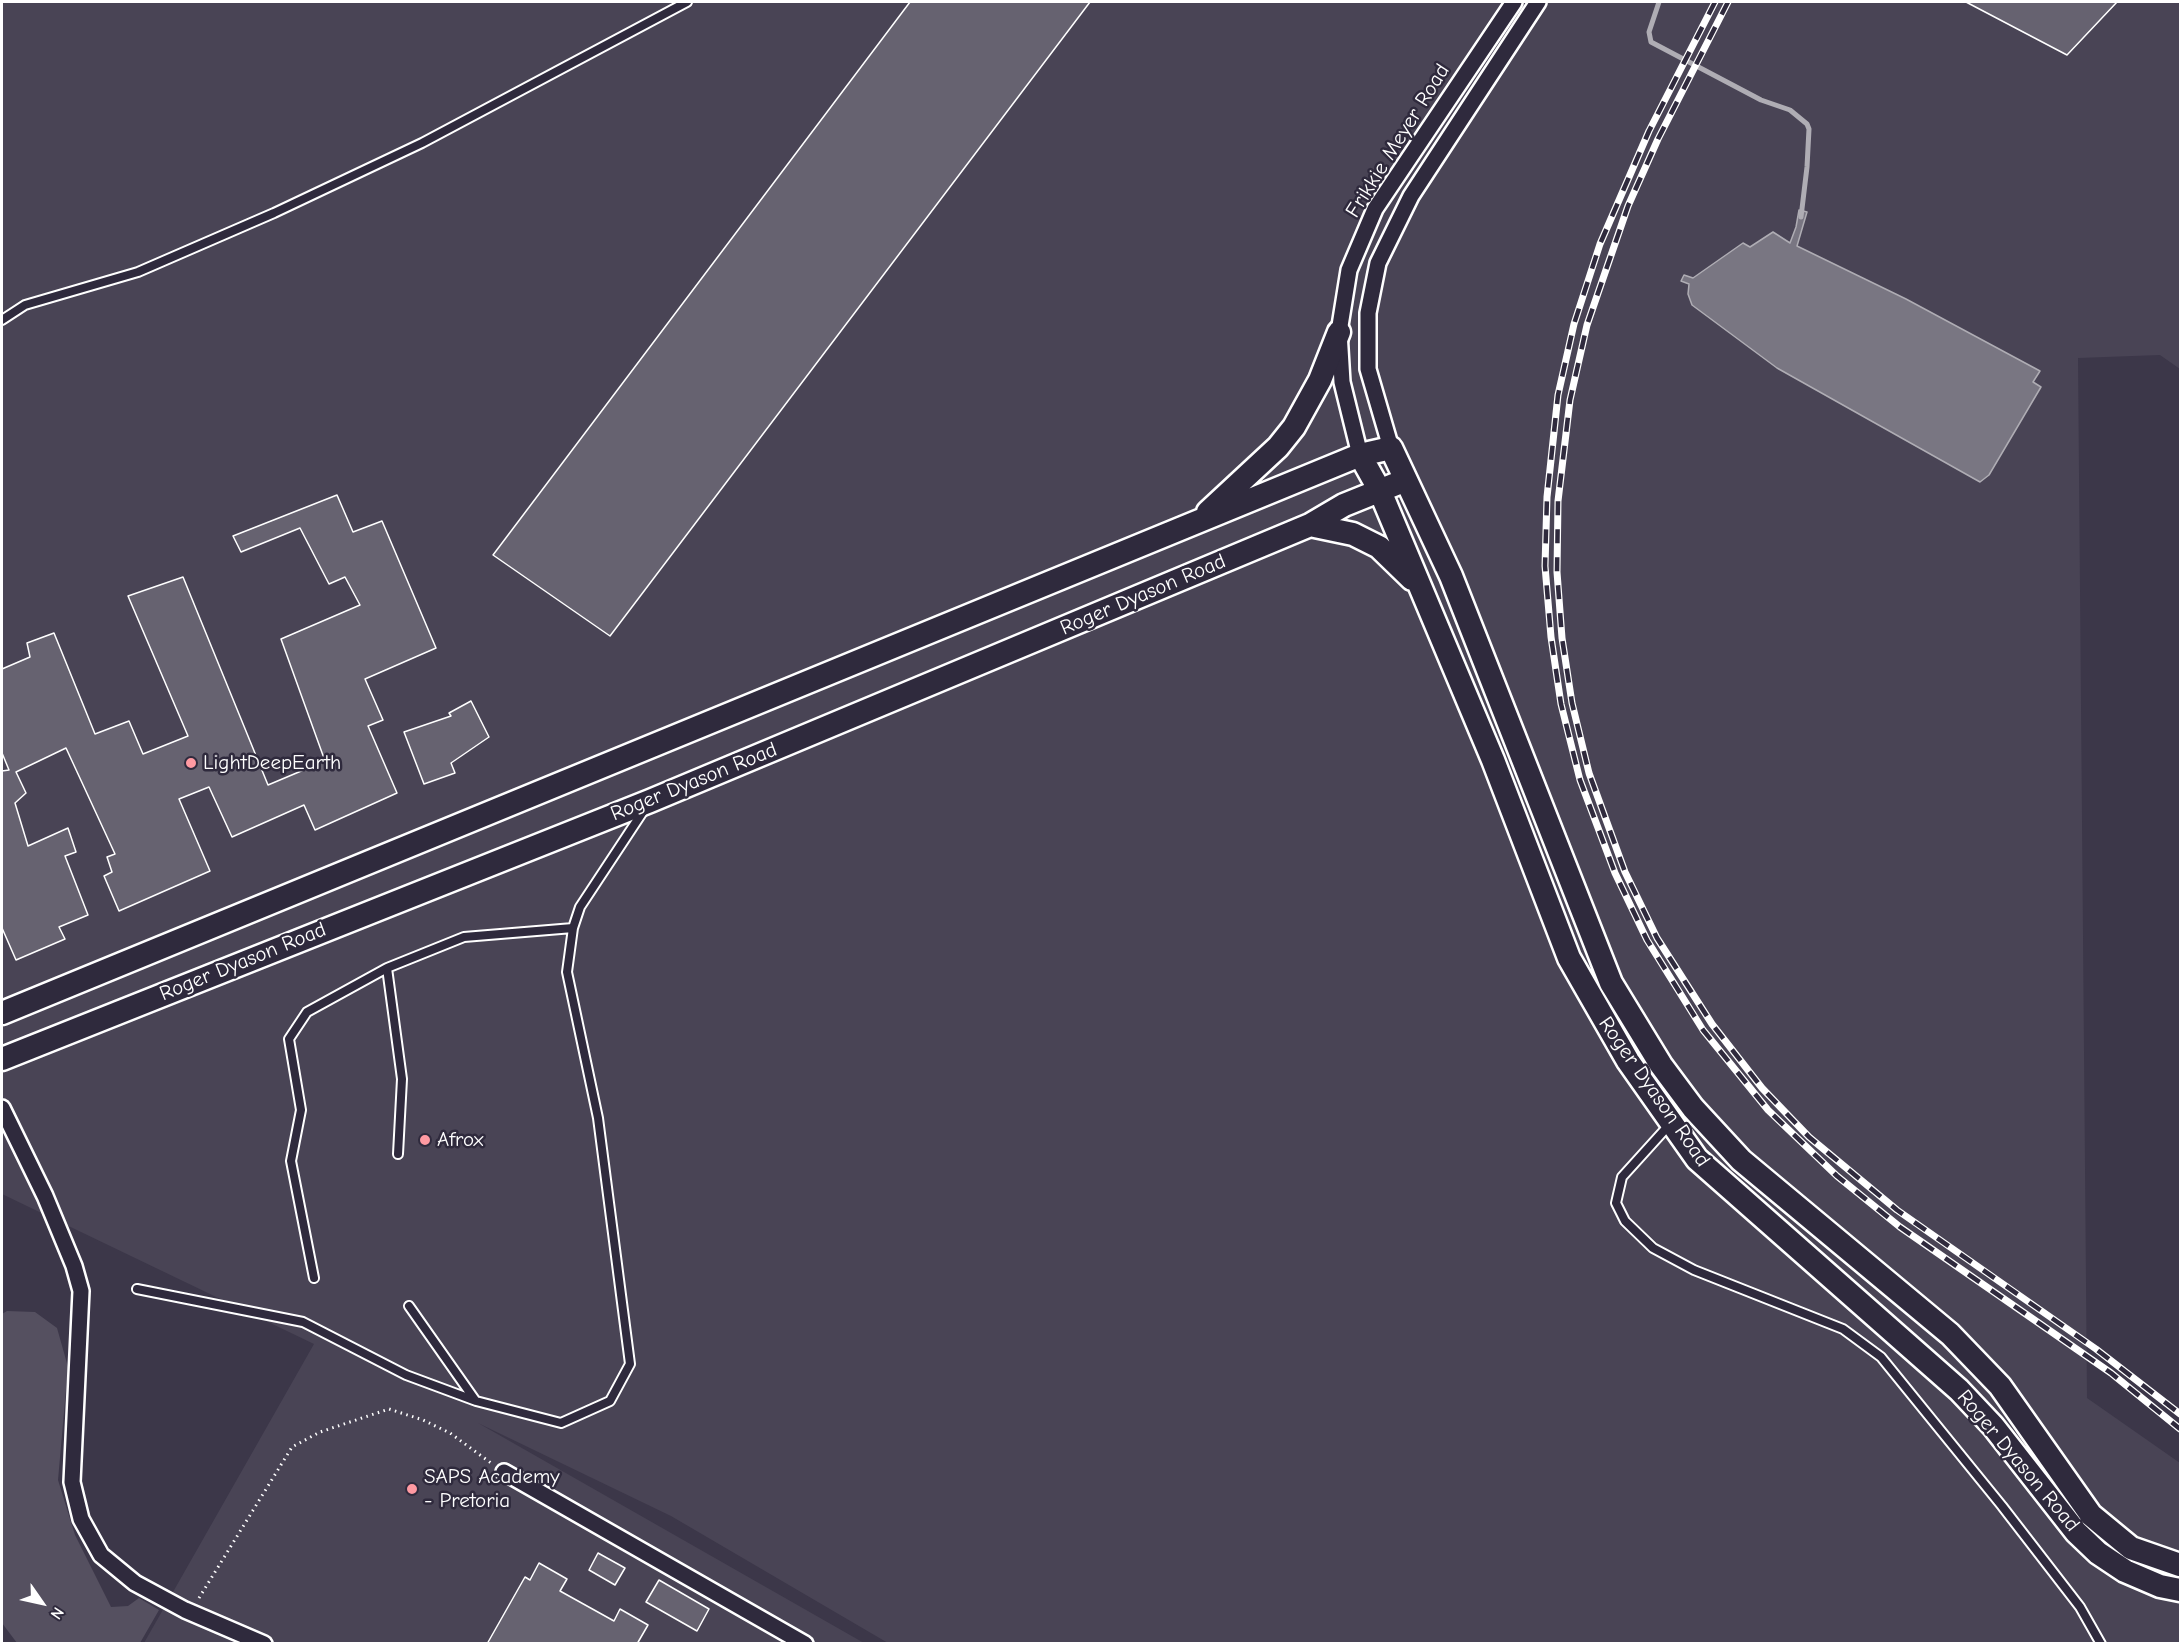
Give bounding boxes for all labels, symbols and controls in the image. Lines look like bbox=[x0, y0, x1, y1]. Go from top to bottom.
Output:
street label: Frikkie Meyer Road bbox=[1341, 60, 1455, 222]
street label: Roger Dyason Road bbox=[1057, 549, 1229, 641]
street label: Roger Dyason Road bbox=[607, 737, 781, 827]
place label: LightDeepEarth bbox=[203, 750, 341, 776]
marker: LightDeepEarth bbox=[184, 756, 198, 770]
street label: Roger Dyason Road bbox=[156, 917, 330, 1007]
street label: Roger Dyason Road bbox=[1593, 1012, 1715, 1172]
place label: Afrox bbox=[437, 1127, 484, 1153]
marker: Afrox bbox=[418, 1133, 432, 1147]
street label: Roger Dyason Road bbox=[1951, 1385, 2085, 1537]
place label: SAPS Academy - Pretoria bbox=[424, 1464, 560, 1514]
marker: SAPS Academy - Pretoria bbox=[405, 1482, 419, 1496]
north arrow bbox=[12, 1573, 72, 1633]
text: N bbox=[47, 1604, 67, 1622]

